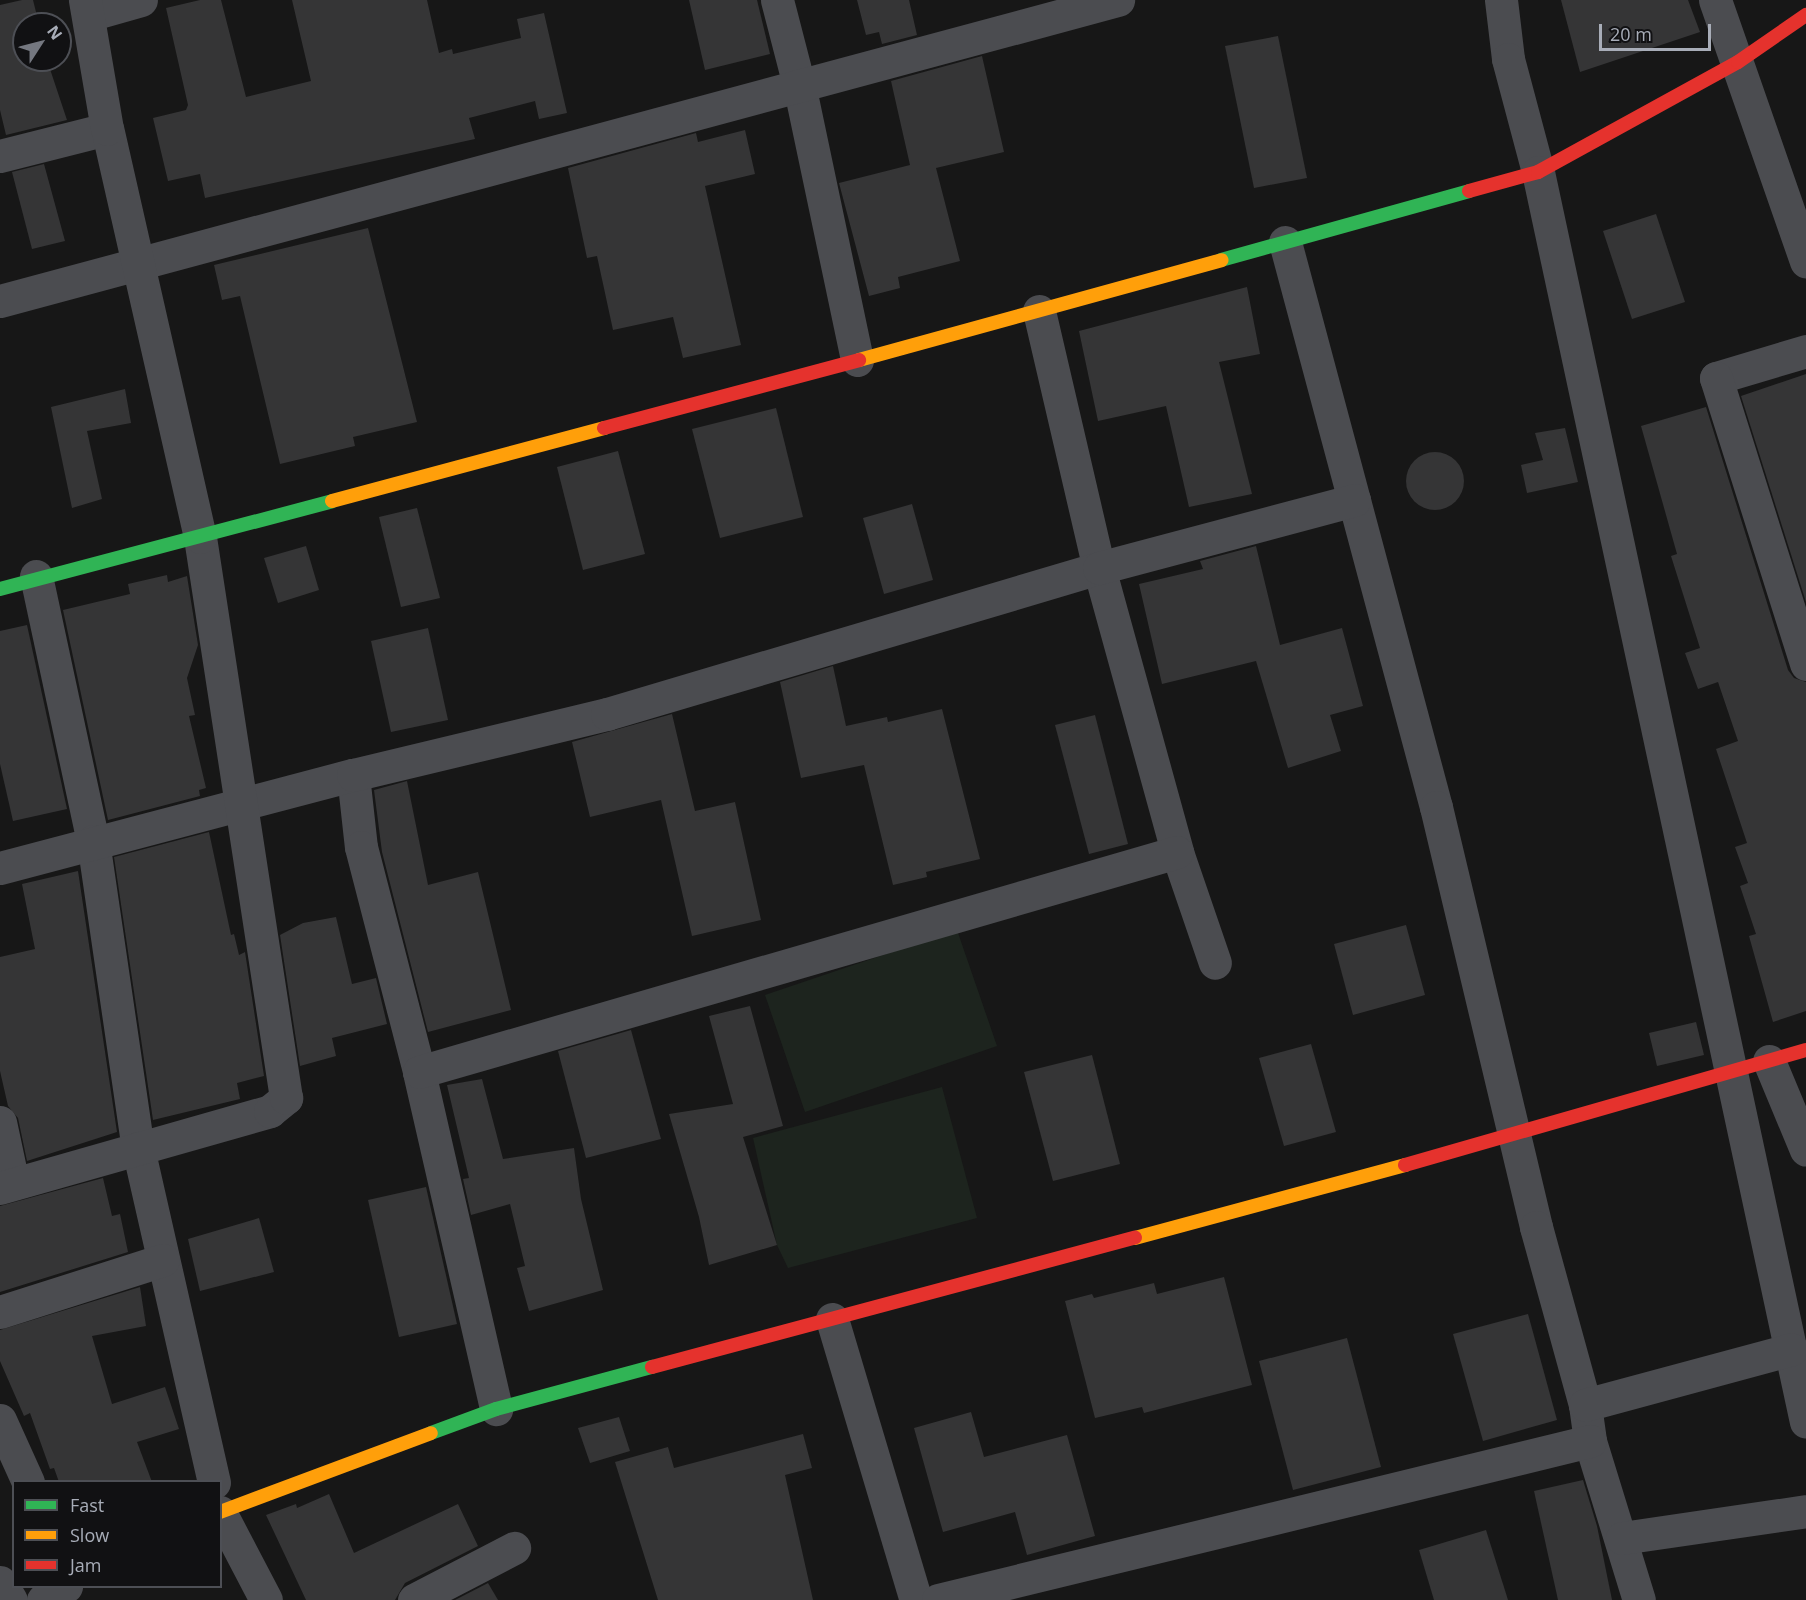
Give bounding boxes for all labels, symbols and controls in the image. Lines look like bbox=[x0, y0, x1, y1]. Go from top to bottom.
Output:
north arrow bbox=[12, 12, 72, 72]
scale bar bbox=[1602, 12, 1714, 50]
text: N bbox=[42, 21, 68, 44]
text: 20 m bbox=[1610, 22, 1652, 46]
legend bbox=[12, 1480, 222, 1588]
text: Fast bbox=[70, 1493, 104, 1517]
text: Slow bbox=[70, 1523, 109, 1547]
text: Jam bbox=[70, 1553, 102, 1577]

